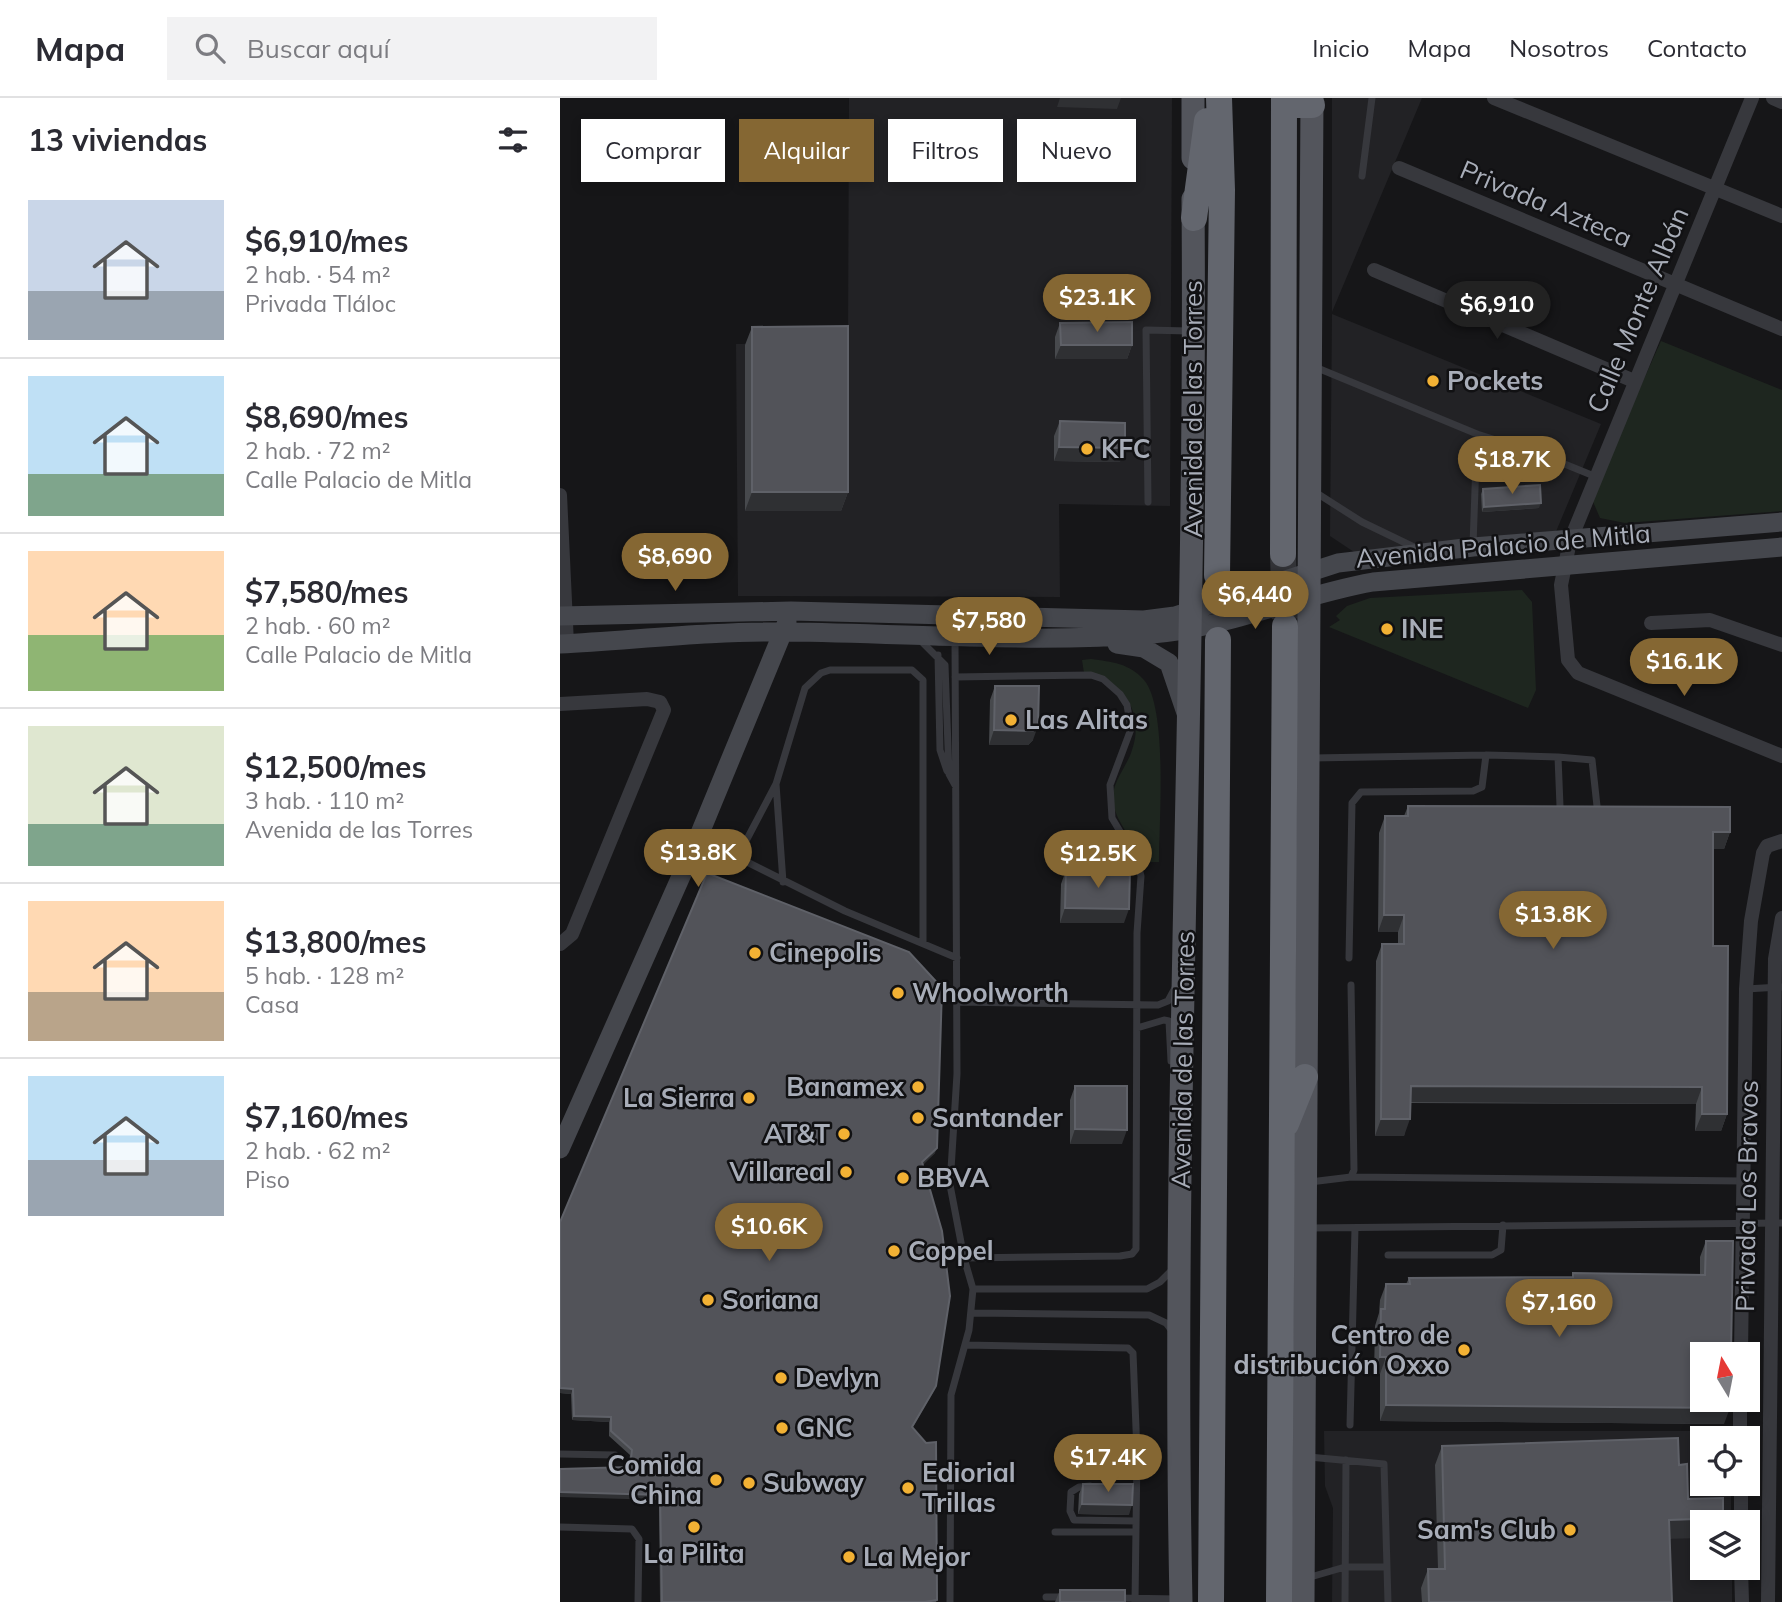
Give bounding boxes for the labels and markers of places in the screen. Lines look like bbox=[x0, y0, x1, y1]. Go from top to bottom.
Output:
pin: $23.1K bbox=[1040, 274, 1154, 334]
pin: $6,910 bbox=[1440, 282, 1554, 341]
place label: Pockets bbox=[1447, 364, 1543, 397]
marker: Pockets bbox=[1425, 373, 1441, 389]
place label: KFC bbox=[1101, 432, 1151, 465]
pin: $18.7K bbox=[1455, 436, 1569, 496]
marker: KFC bbox=[1079, 441, 1095, 457]
pin: $8,690 bbox=[618, 533, 732, 593]
pin: $6,440 bbox=[1198, 572, 1312, 631]
pin: $7,580 bbox=[932, 598, 1046, 657]
place label: INE bbox=[1401, 612, 1443, 645]
marker: INE bbox=[1379, 621, 1395, 637]
pin: $16.1K bbox=[1627, 638, 1741, 698]
place label: Las Alitas bbox=[1025, 703, 1148, 736]
marker: Las Alitas bbox=[1003, 712, 1019, 728]
pin: $13.8K bbox=[641, 830, 755, 889]
pin: $12.5K bbox=[1041, 830, 1155, 890]
pin: $13.8K bbox=[1496, 892, 1610, 951]
place label: Cinepolis bbox=[769, 936, 882, 969]
marker: Cinepolis bbox=[747, 945, 763, 961]
place label: Whoolworth bbox=[912, 976, 1069, 1009]
marker: Whoolworth bbox=[890, 985, 906, 1001]
place label: Banamex bbox=[786, 1070, 905, 1103]
marker: Banamex bbox=[910, 1079, 926, 1095]
place label: La Sierra bbox=[623, 1081, 735, 1114]
marker: La Sierra bbox=[741, 1090, 757, 1106]
place label: Santander bbox=[932, 1101, 1064, 1134]
marker: Santander bbox=[910, 1110, 926, 1126]
place label: AT&T bbox=[764, 1117, 830, 1150]
marker: AT&T bbox=[836, 1126, 852, 1142]
place label: Villareal bbox=[729, 1155, 832, 1188]
place label: BBVA bbox=[917, 1161, 990, 1194]
marker: Villareal bbox=[838, 1164, 854, 1180]
marker: BBVA bbox=[895, 1170, 911, 1186]
pin: $10.6K bbox=[712, 1204, 826, 1263]
place label: Coppel bbox=[908, 1234, 994, 1267]
marker: Coppel bbox=[886, 1243, 902, 1259]
pin: $7,160 bbox=[1502, 1280, 1616, 1339]
place label: Soriana bbox=[722, 1283, 819, 1316]
marker: Soriana bbox=[700, 1292, 716, 1308]
place label: Centro de distribución Oxxo bbox=[1234, 1318, 1450, 1381]
marker: Centro de distribución Oxxo bbox=[1456, 1342, 1472, 1358]
place label: Devlyn bbox=[795, 1361, 880, 1394]
marker: Devlyn bbox=[773, 1370, 789, 1386]
place label: GNC bbox=[796, 1411, 853, 1444]
marker: GNC bbox=[774, 1420, 790, 1436]
pin: $17.4K bbox=[1051, 1434, 1165, 1494]
place label: Comida China bbox=[607, 1448, 702, 1511]
place label: Ediorial Trillas bbox=[922, 1456, 1016, 1519]
place label: Subway bbox=[763, 1466, 865, 1499]
marker: Comida China bbox=[708, 1472, 724, 1488]
marker: Subway bbox=[741, 1475, 757, 1491]
marker: Ediorial Trillas bbox=[900, 1480, 916, 1496]
place label: Sam's Club bbox=[1417, 1513, 1556, 1546]
marker: La Pilita bbox=[686, 1519, 702, 1535]
marker: Sam's Club bbox=[1562, 1522, 1578, 1538]
place label: La Pilita bbox=[643, 1537, 745, 1570]
place label: La Mejor bbox=[863, 1540, 971, 1573]
marker: La Mejor bbox=[841, 1549, 857, 1565]

